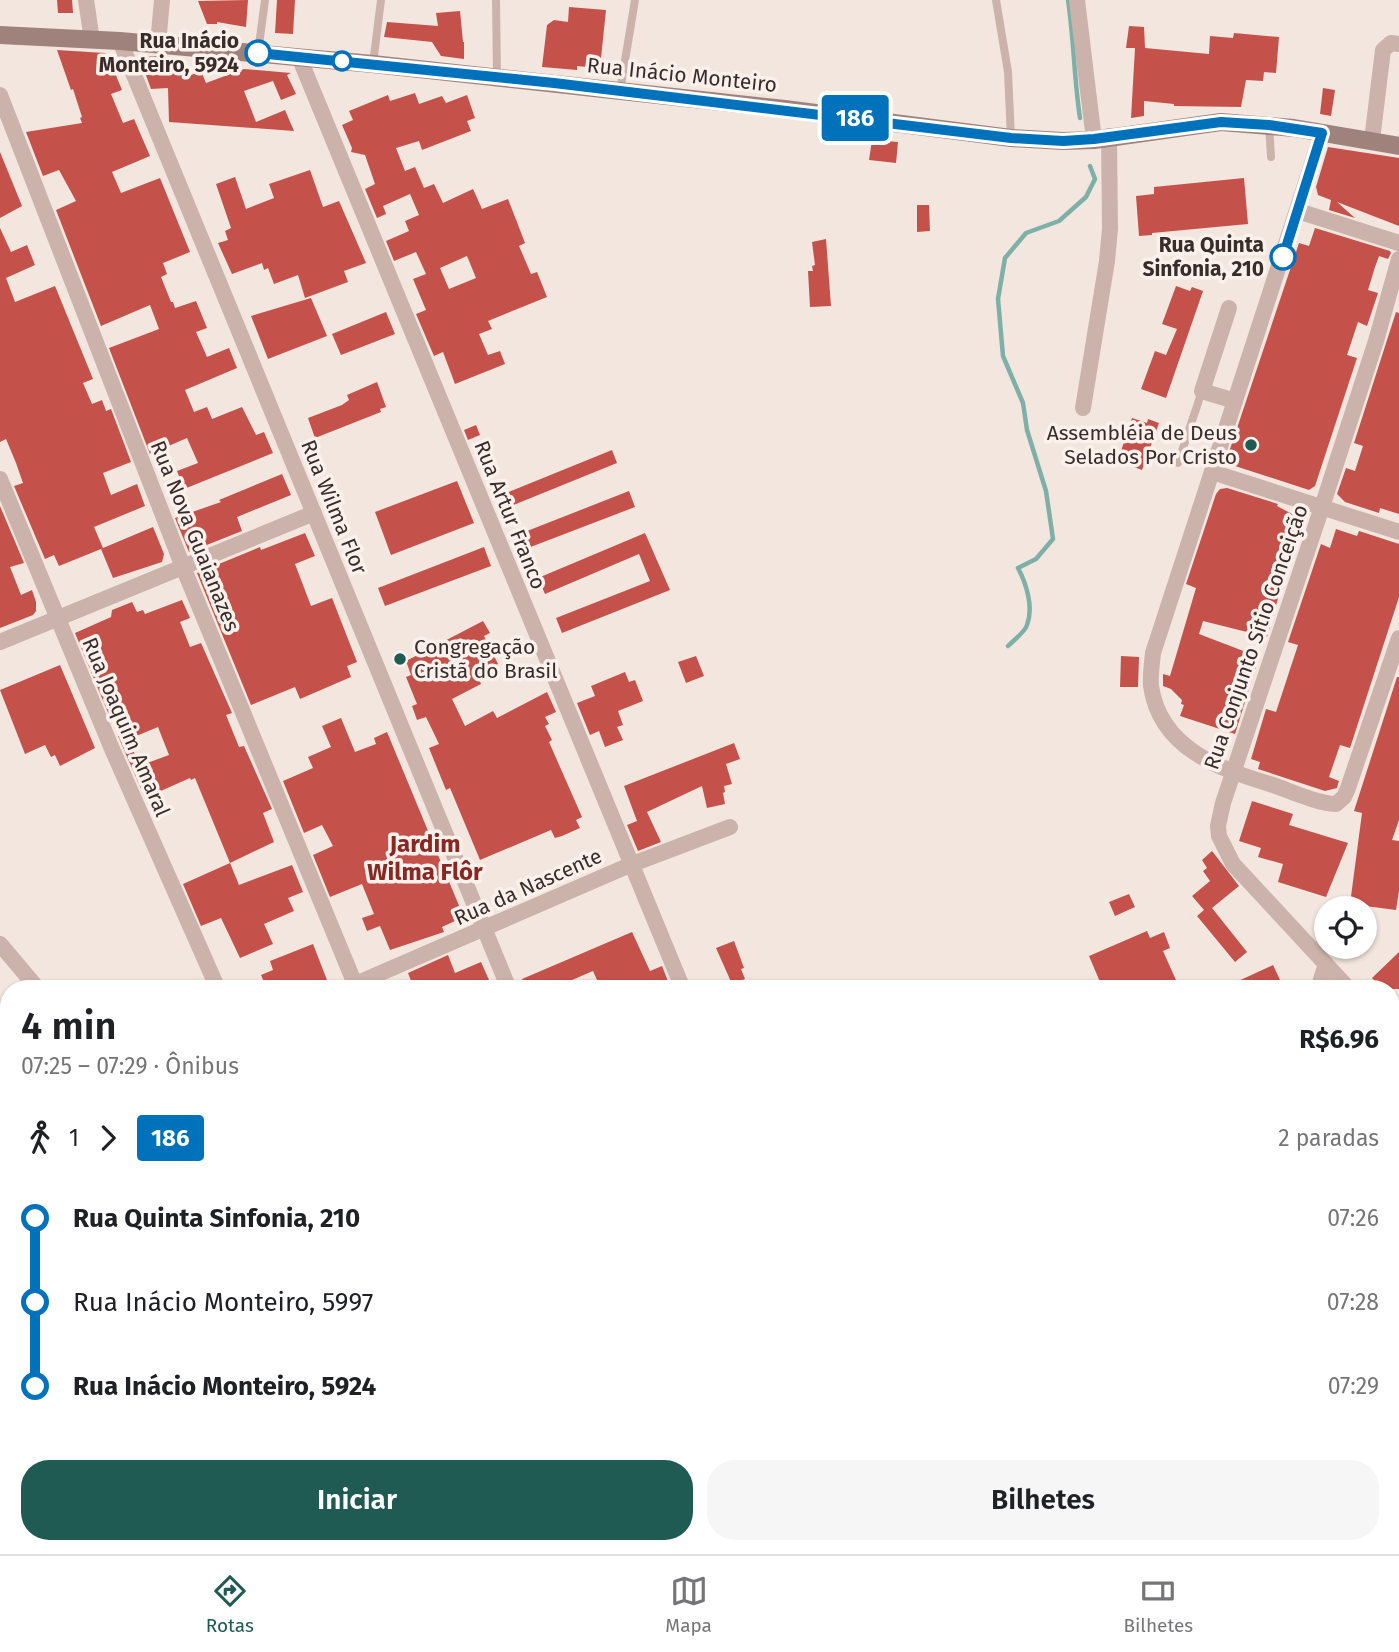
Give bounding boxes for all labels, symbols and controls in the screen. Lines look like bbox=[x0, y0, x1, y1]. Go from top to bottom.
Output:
place label: Rua Inácio Monteiro, 5924 bbox=[99, 28, 239, 78]
marker: Rua Inácio Monteiro, 5924 bbox=[245, 40, 271, 66]
unlabelled marker bbox=[332, 51, 352, 71]
street label: Rua Inácio Monteiro bbox=[586, 52, 778, 98]
line badge: 186 bbox=[815, 95, 895, 141]
text: 186 bbox=[836, 104, 874, 132]
place label: Rua Quinta Sinfonia, 210 bbox=[1142, 232, 1264, 282]
marker: Rua Quinta Sinfonia, 210 bbox=[1270, 244, 1296, 270]
place label: Assembléia de Deus Selados Por Cristo bbox=[1047, 420, 1237, 470]
street label: Rua Wilma Flor bbox=[295, 436, 373, 578]
street label: Rua Nova Guaianazes bbox=[145, 437, 245, 635]
street label: Rua Artur Franco bbox=[468, 437, 552, 593]
marker: Assembléia de Deus Selados Por Cristo bbox=[1243, 437, 1259, 453]
street label: Rua Conjunto Sítio Conceição bbox=[1198, 501, 1314, 773]
street label: Rua Joaquim Amaral bbox=[76, 633, 176, 821]
place label: Congregação Cristã do Brasil bbox=[414, 634, 557, 684]
marker: Congregação Cristã do Brasil bbox=[392, 651, 408, 667]
district label: Jardim Wilma Flôr bbox=[367, 830, 483, 886]
street label: Rua da Nascente bbox=[450, 843, 606, 931]
map controls bbox=[1314, 896, 1377, 959]
button: locate bbox=[1314, 896, 1377, 959]
text: 4 min bbox=[21, 1003, 116, 1049]
text: R$6.96 bbox=[1299, 1024, 1379, 1055]
text: 07:25 – 07:29 · Ônibus bbox=[21, 1052, 239, 1080]
icon: walk bbox=[21, 1119, 59, 1157]
icon: forward bbox=[89, 1119, 127, 1157]
text: 1 bbox=[69, 1124, 79, 1152]
text: 186 bbox=[151, 1124, 190, 1152]
text: 2 paradas bbox=[1278, 1124, 1379, 1152]
text: Rua Quinta Sinfonia, 210 bbox=[73, 1203, 360, 1234]
text: 07:26 bbox=[1327, 1204, 1379, 1232]
text: Rua Inácio Monteiro, 5997 bbox=[73, 1287, 373, 1318]
text: 07:28 bbox=[1327, 1288, 1379, 1316]
text: Rua Inácio Monteiro, 5924 bbox=[73, 1371, 376, 1402]
text: 07:29 bbox=[1328, 1372, 1379, 1400]
button: Iniciar bbox=[21, 1460, 693, 1540]
button: Bilhetes bbox=[707, 1460, 1379, 1540]
tab: Rotas bbox=[206, 1572, 254, 1637]
tab: Mapa bbox=[665, 1572, 712, 1637]
tab: Bilhetes bbox=[1123, 1572, 1193, 1637]

